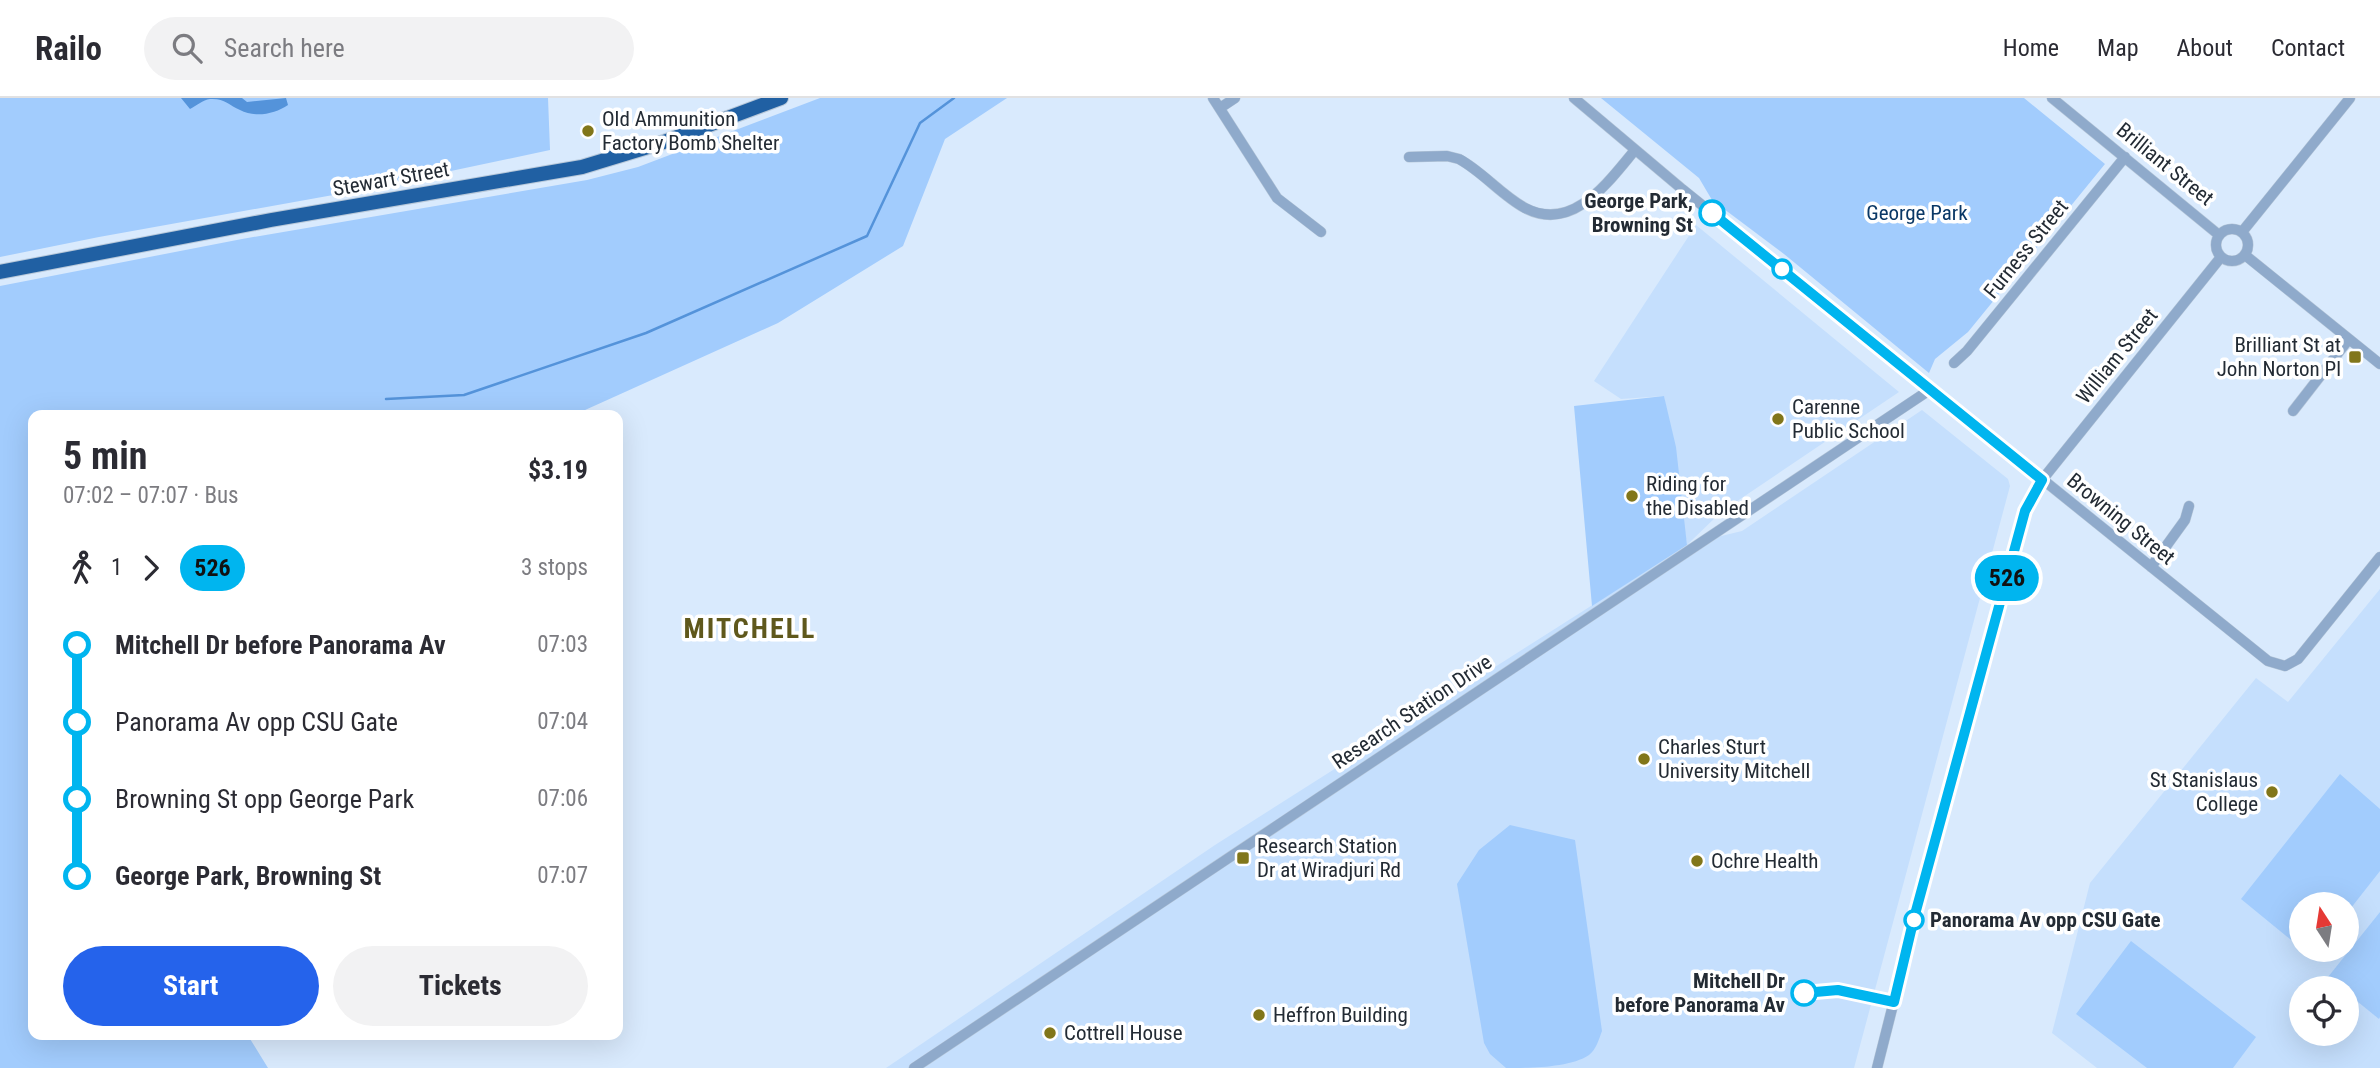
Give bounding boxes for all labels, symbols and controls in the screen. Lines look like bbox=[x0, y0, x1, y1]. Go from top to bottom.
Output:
search box bbox=[144, 17, 634, 80]
text: Railo bbox=[35, 29, 102, 68]
icon: search bbox=[168, 29, 206, 67]
text: Search here bbox=[224, 33, 345, 63]
text: Home bbox=[2003, 34, 2059, 62]
text: Map bbox=[2097, 34, 2139, 62]
text: About bbox=[2177, 34, 2233, 62]
text: Contact bbox=[2271, 34, 2345, 62]
place label: Old Ammunition Factory Bomb Shelter bbox=[602, 107, 779, 155]
street label: Brilliant Street bbox=[2112, 118, 2218, 210]
marker: Old Ammunition Factory Bomb Shelter bbox=[580, 123, 596, 139]
street label: Stewart Street bbox=[331, 157, 451, 201]
place label: George Park, Browning St bbox=[1584, 189, 1693, 237]
street label: Furness Street bbox=[1979, 195, 2073, 303]
marker: George Park, Browning St bbox=[1699, 200, 1725, 226]
park label: George Park bbox=[1866, 201, 1968, 225]
unlabelled marker bbox=[1772, 259, 1792, 279]
street label: William Street bbox=[2071, 304, 2163, 408]
place label: Brilliant St at John Norton Pl bbox=[2217, 333, 2341, 381]
marker: Brilliant St at John Norton Pl bbox=[2347, 349, 2363, 365]
place label: Carenne Public School bbox=[1792, 395, 1905, 443]
marker: Carenne Public School bbox=[1770, 411, 1786, 427]
text: 5 min bbox=[63, 434, 147, 478]
text: $3.19 bbox=[528, 455, 588, 485]
street label: Browning Street bbox=[2062, 468, 2180, 570]
place label: Riding for the Disabled bbox=[1646, 472, 1749, 520]
text: 07:02 – 07:07 · Bus bbox=[63, 482, 239, 509]
marker: Riding for the Disabled bbox=[1624, 488, 1640, 504]
icon: walk bbox=[63, 549, 101, 587]
icon: forward bbox=[132, 549, 170, 587]
text: 1 bbox=[111, 554, 122, 581]
text: 526 bbox=[194, 554, 231, 582]
text: 3 stops bbox=[521, 554, 588, 581]
line badge: 526 bbox=[1967, 555, 2047, 601]
text: 526 bbox=[1989, 564, 2025, 592]
district label: MITCHELL bbox=[684, 612, 816, 645]
text: Mitchell Dr before Panorama Av bbox=[115, 630, 446, 660]
text: 07:03 bbox=[537, 631, 588, 658]
street label: Research Station Drive bbox=[1328, 650, 1496, 774]
text: Panorama Av opp CSU Gate bbox=[115, 707, 398, 737]
text: 07:04 bbox=[537, 708, 588, 735]
place label: Charles Sturt University Mitchell bbox=[1658, 735, 1810, 783]
marker: Charles Sturt University Mitchell bbox=[1636, 751, 1652, 767]
place label: St Stanislaus College bbox=[2150, 768, 2258, 816]
text: Browning St opp George Park bbox=[115, 784, 414, 814]
marker: St Stanislaus College bbox=[2264, 784, 2280, 800]
text: 07:06 bbox=[537, 785, 588, 812]
place label: Research Station Dr at Wiradjuri Rd bbox=[1257, 834, 1401, 882]
place label: Ochre Health bbox=[1711, 849, 1818, 873]
marker: Research Station Dr at Wiradjuri Rd bbox=[1235, 850, 1251, 866]
marker: Ochre Health bbox=[1689, 853, 1705, 869]
text: George Park, Browning St bbox=[115, 861, 381, 891]
text: 07:07 bbox=[537, 862, 588, 889]
north arrow bbox=[2289, 892, 2359, 962]
map controls bbox=[2289, 892, 2359, 1046]
place label: Panorama Av opp CSU Gate bbox=[1930, 908, 2161, 932]
marker: Panorama Av opp CSU Gate bbox=[1904, 910, 1924, 930]
button: Start bbox=[63, 946, 319, 1026]
button: Tickets bbox=[333, 946, 588, 1026]
place label: Mitchell Dr before Panorama Av bbox=[1615, 969, 1786, 1017]
button: locate bbox=[2289, 976, 2359, 1046]
marker: Mitchell Dr before Panorama Av bbox=[1791, 980, 1817, 1006]
place label: Heffron Building bbox=[1273, 1003, 1408, 1027]
marker: Heffron Building bbox=[1251, 1007, 1267, 1023]
place label: Cottrell House bbox=[1064, 1021, 1183, 1045]
marker: Cottrell House bbox=[1042, 1025, 1058, 1041]

